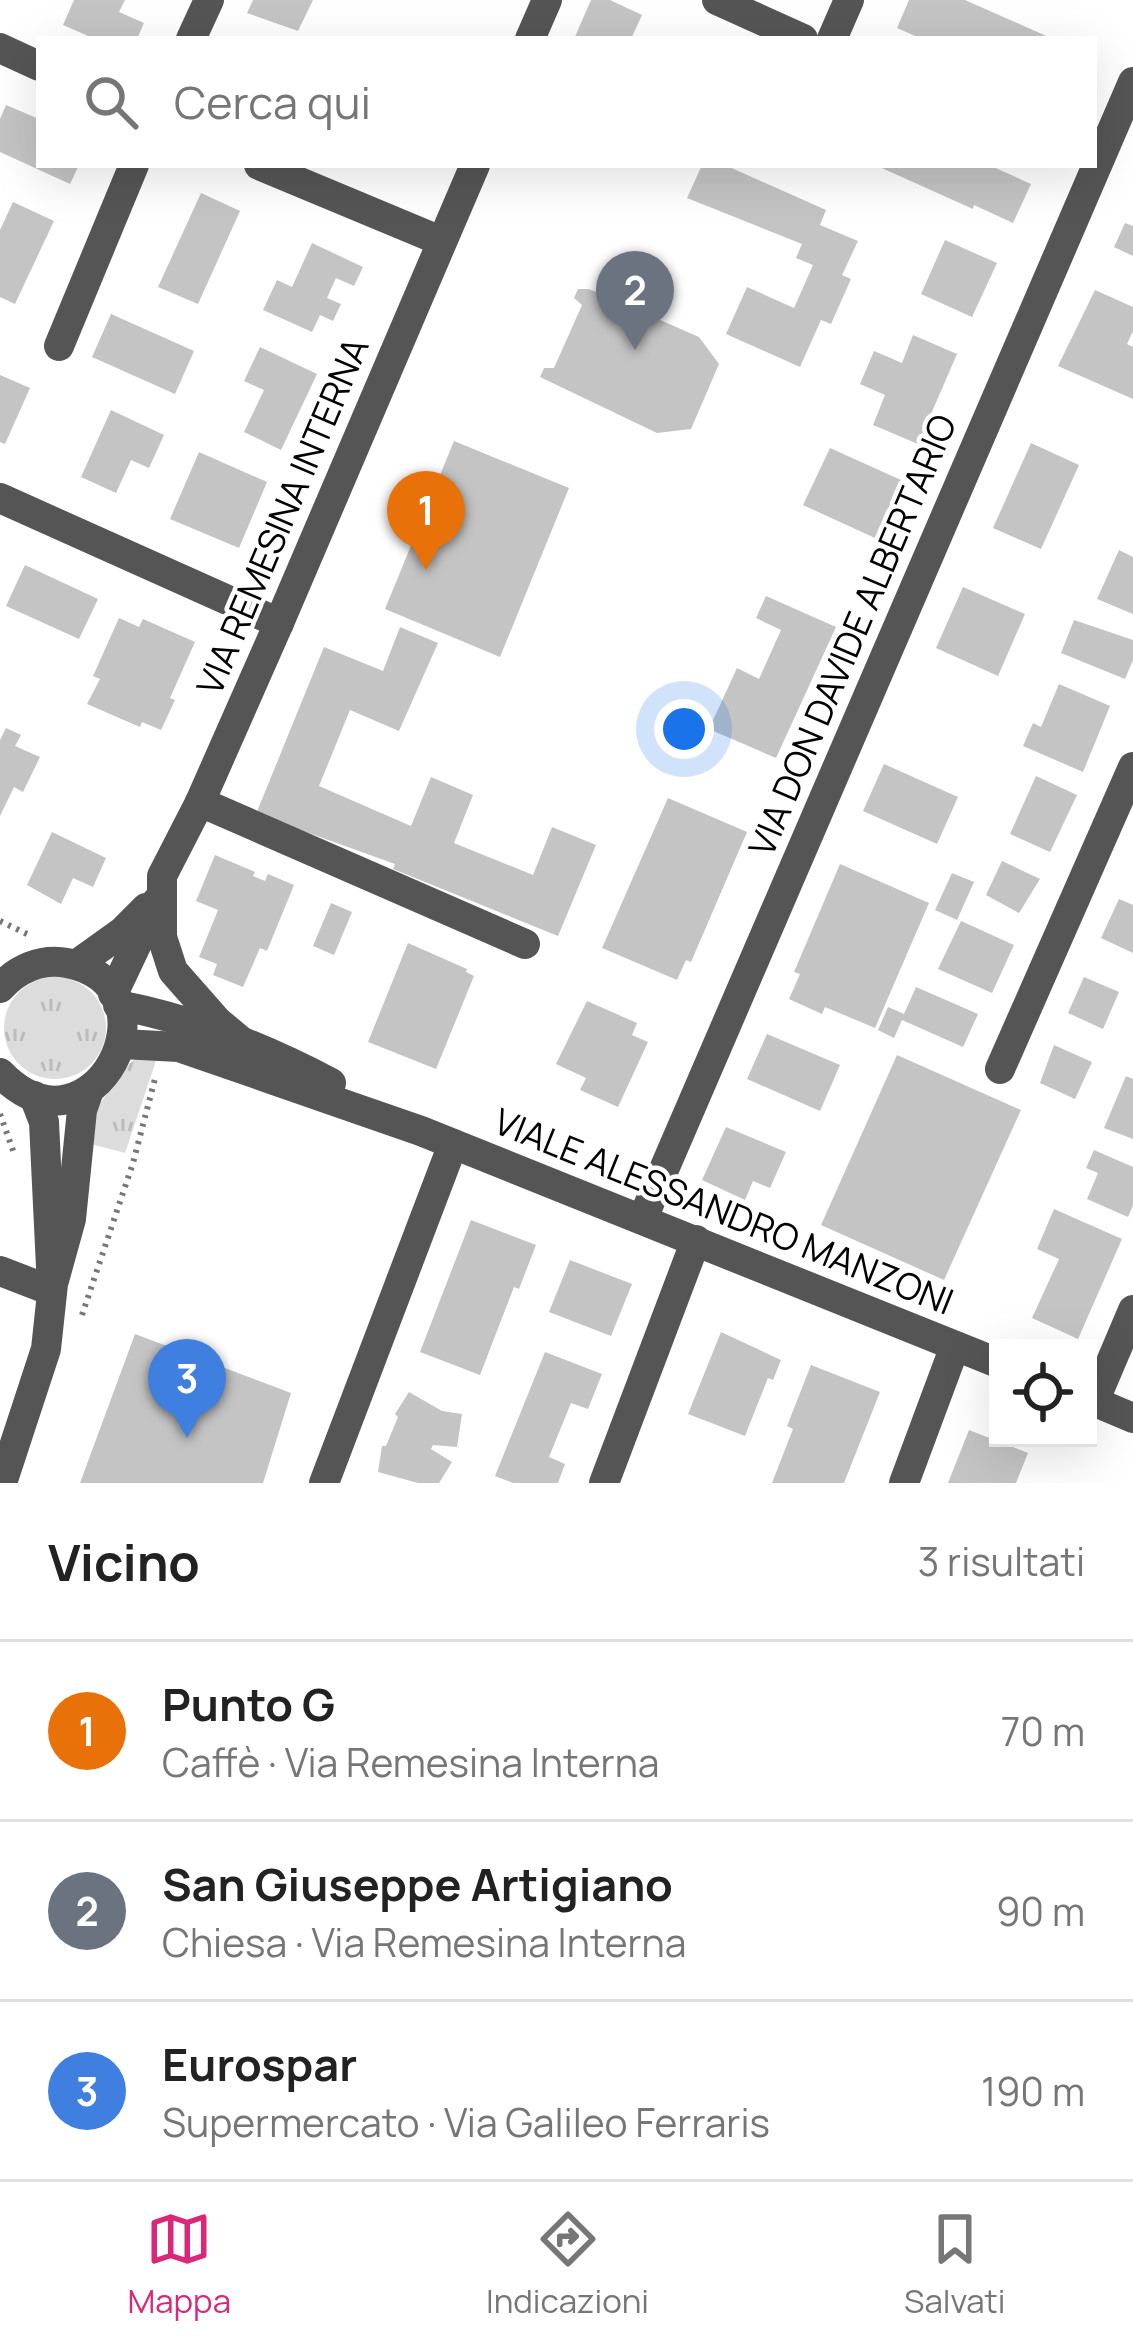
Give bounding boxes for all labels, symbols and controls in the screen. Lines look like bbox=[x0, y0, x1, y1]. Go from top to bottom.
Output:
search box bbox=[36, 36, 1097, 168]
icon: search bbox=[78, 69, 144, 135]
text: Cerca qui bbox=[174, 71, 371, 133]
pin: 2 bbox=[596, 251, 674, 350]
street label: VIA REMESINA INTERNA bbox=[185, 330, 380, 702]
street label: VIA DON DAVIDE ALBERTARIO bbox=[737, 407, 967, 863]
pin: 1 bbox=[387, 471, 465, 570]
your location bbox=[654, 699, 714, 759]
street label: VIALE ALESSANDRO MANZONI bbox=[487, 1096, 961, 1326]
pin: 3 bbox=[148, 1339, 226, 1438]
map controls bbox=[989, 1339, 1097, 1447]
button: locate bbox=[989, 1339, 1097, 1447]
text: Vicino bbox=[48, 1527, 200, 1596]
text: 3 risultati bbox=[918, 1534, 1085, 1588]
text: Punto G bbox=[162, 1673, 335, 1735]
text: 1 bbox=[78, 1704, 96, 1758]
text: 70 m bbox=[1001, 1704, 1085, 1758]
text: Caffè · Via Remesina Interna bbox=[162, 1735, 660, 1789]
text: San Giuseppe Artigiano bbox=[162, 1853, 673, 1915]
text: 2 bbox=[75, 1884, 99, 1938]
text: 90 m bbox=[996, 1884, 1085, 1938]
text: Chiesa · Via Remesina Interna bbox=[162, 1915, 686, 1969]
text: Eurospar bbox=[162, 2033, 357, 2095]
text: 3 bbox=[76, 2064, 98, 2118]
text: 190 m bbox=[981, 2064, 1085, 2118]
text: Supermercato · Via Galileo Ferraris bbox=[162, 2095, 770, 2149]
tab: Mappa bbox=[128, 2206, 231, 2323]
tab: Indicazioni bbox=[486, 2206, 649, 2323]
tab: Salvati bbox=[904, 2206, 1005, 2323]

